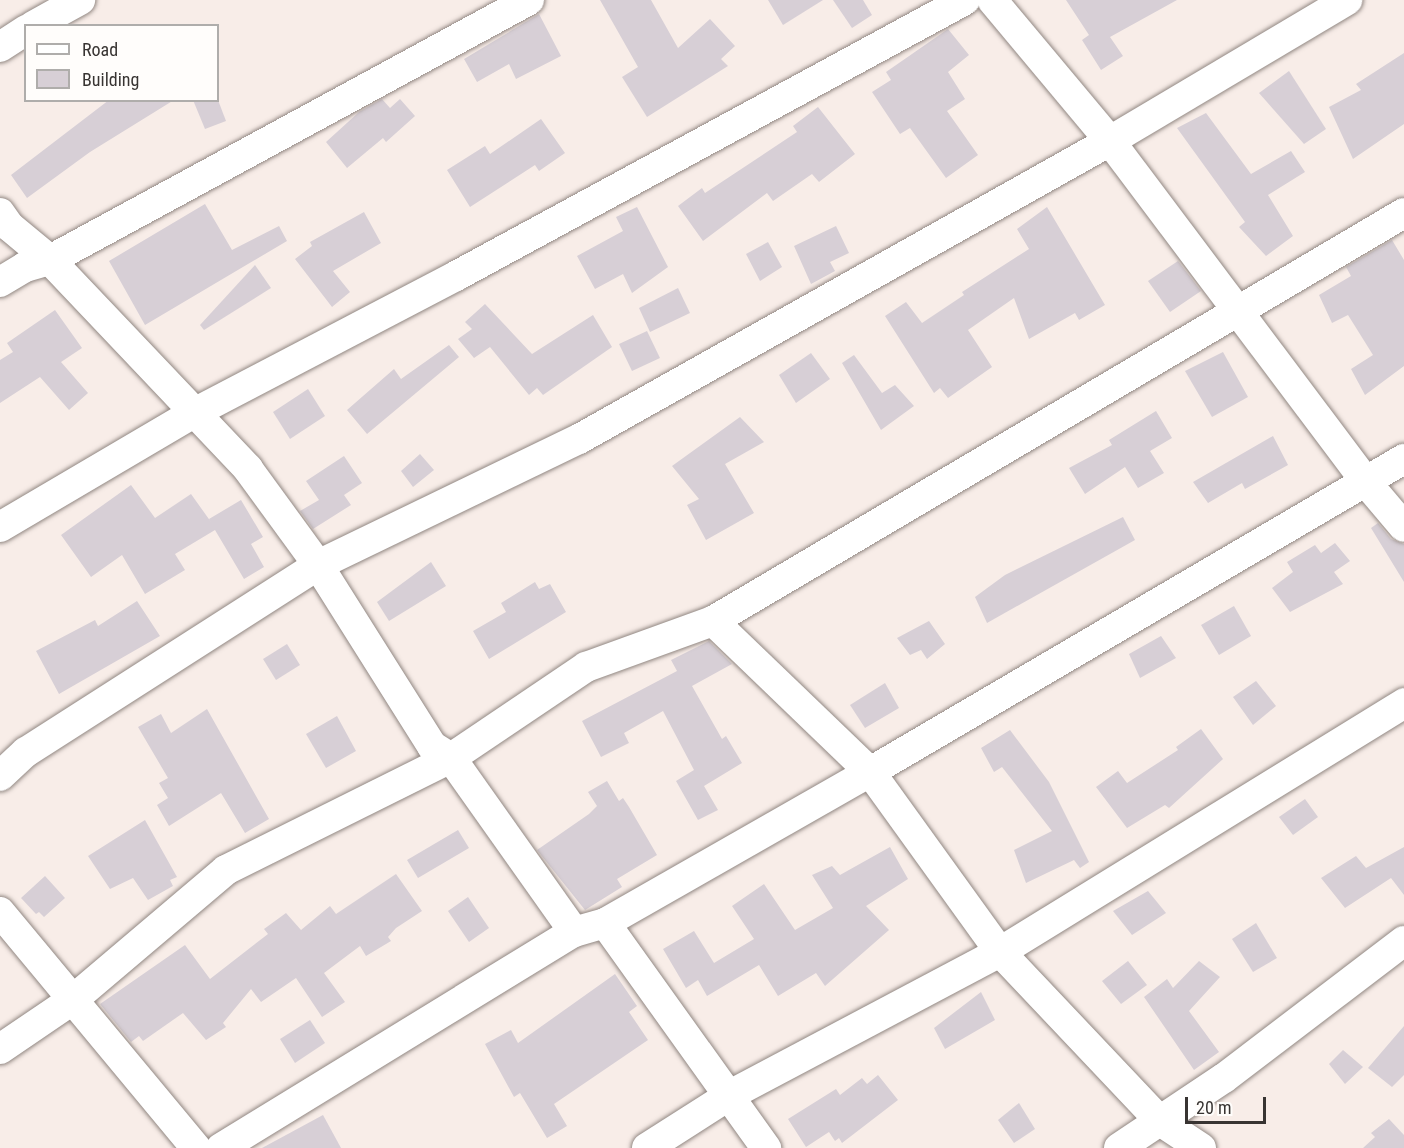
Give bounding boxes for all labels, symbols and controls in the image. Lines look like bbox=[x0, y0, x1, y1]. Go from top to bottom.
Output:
legend bbox=[24, 24, 219, 102]
text: Road bbox=[82, 39, 118, 60]
text: Building bbox=[82, 69, 139, 90]
scale bar bbox=[1188, 1085, 1269, 1123]
text: 20 m bbox=[1196, 1097, 1231, 1118]

